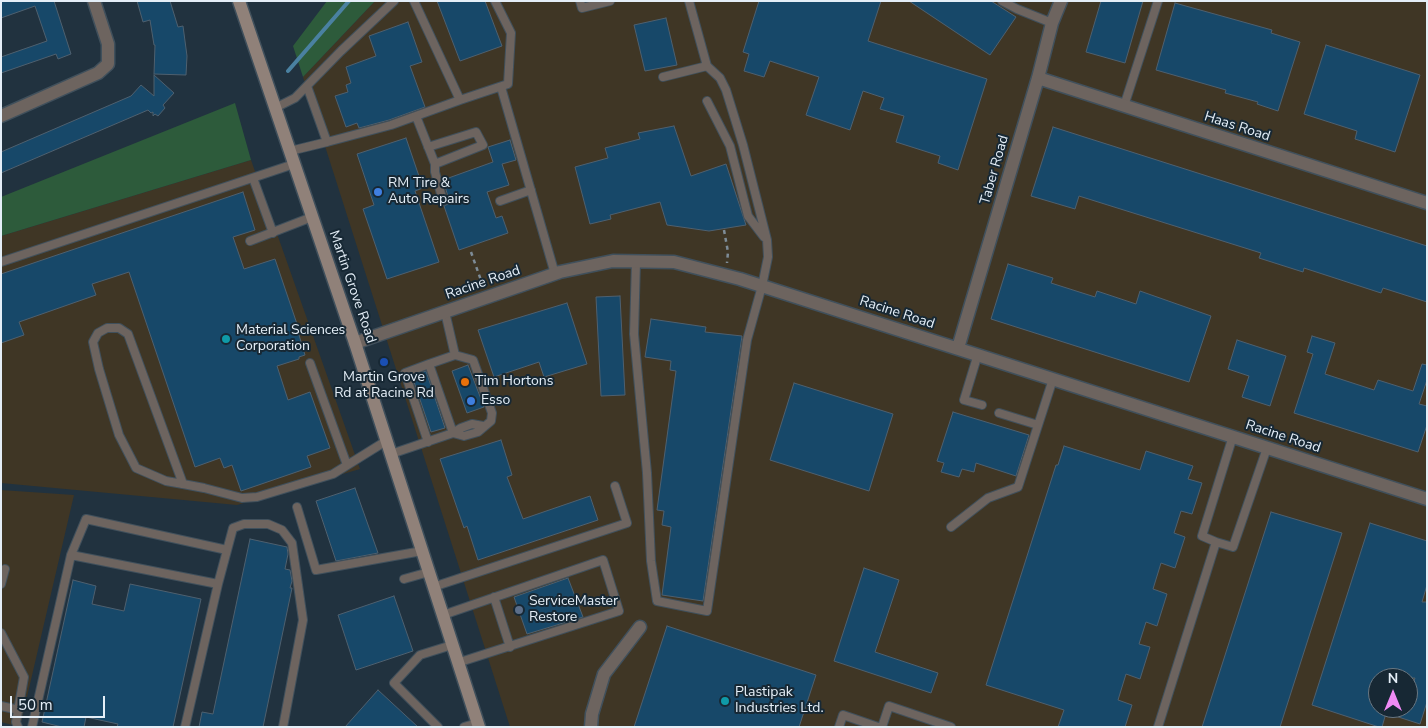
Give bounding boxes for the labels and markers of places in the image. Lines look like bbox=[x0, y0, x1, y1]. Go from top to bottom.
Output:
place label: RM Tire & Auto Repairs bbox=[388, 176, 469, 208]
marker: RM Tire & Auto Repairs bbox=[372, 186, 384, 198]
place label: Material Sciences Corporation bbox=[236, 323, 345, 356]
marker: Material Sciences Corporation bbox=[220, 333, 232, 345]
marker: Martin Grove Rd at Racine Rd bbox=[378, 356, 390, 368]
place label: Martin Grove Rd at Racine Rd bbox=[334, 370, 434, 402]
place label: Tim Hortons bbox=[475, 374, 553, 390]
marker: Tim Hortons bbox=[459, 376, 471, 388]
place label: Esso bbox=[481, 393, 510, 409]
marker: Esso bbox=[465, 395, 477, 407]
place label: ServiceMaster Restore bbox=[529, 594, 618, 626]
marker: ServiceMaster Restore bbox=[513, 604, 525, 616]
place label: Plastipak Industries Ltd. bbox=[735, 685, 824, 718]
marker: Plastipak Industries Ltd. bbox=[719, 695, 731, 707]

